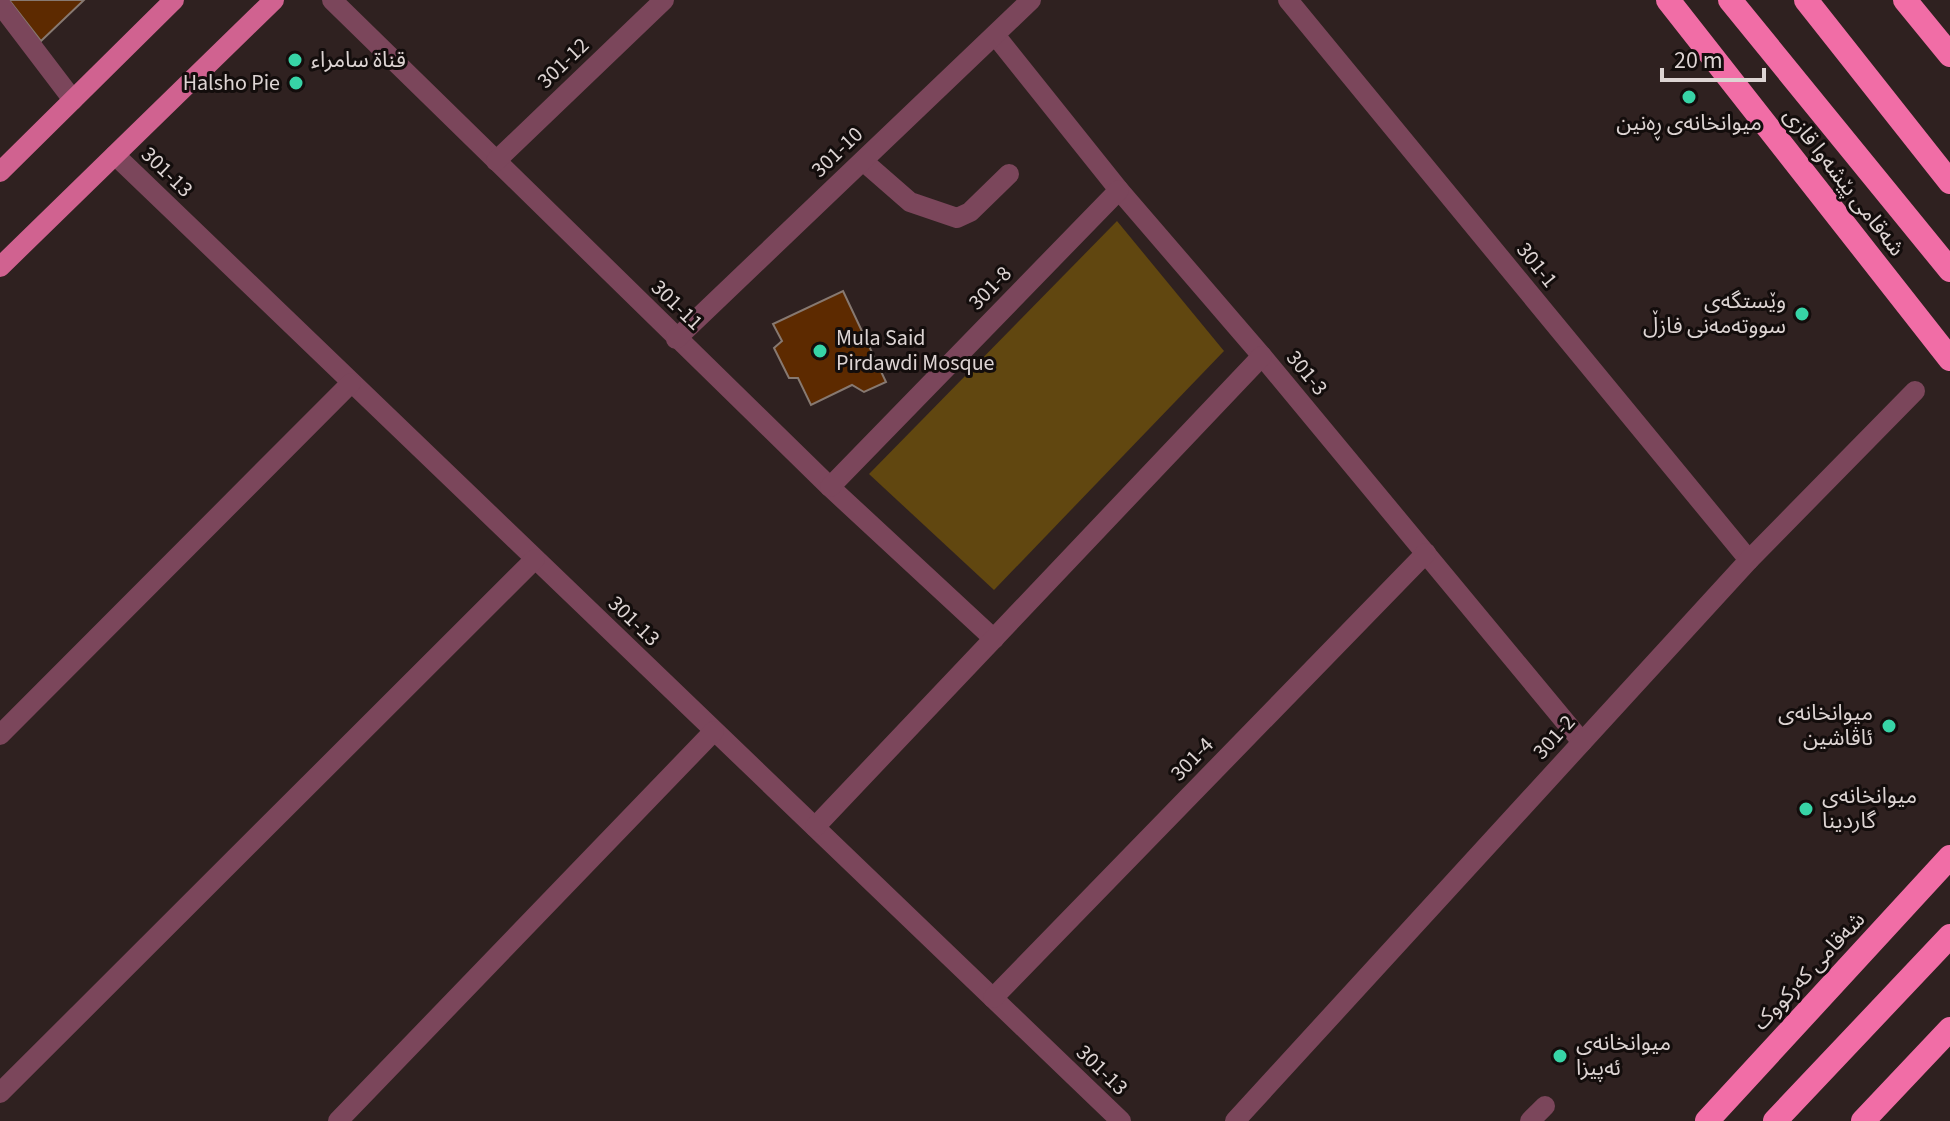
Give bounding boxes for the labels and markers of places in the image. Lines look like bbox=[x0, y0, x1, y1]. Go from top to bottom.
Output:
place label: قناة سامراء bbox=[311, 44, 406, 76]
marker: قناة سامراء bbox=[286, 51, 304, 69]
place label: Halsho Pie bbox=[183, 67, 280, 99]
marker: Halsho Pie bbox=[287, 74, 305, 92]
marker: میوانخانەی ڕەنین bbox=[1680, 88, 1698, 106]
place label: میوانخانەی ڕەنین bbox=[1616, 107, 1762, 141]
place label: وێستگەی سووتەمەنی فازڵ bbox=[1643, 285, 1786, 342]
marker: وێستگەی سووتەمەنی فازڵ bbox=[1793, 305, 1811, 323]
place label: Mula Said Pirdawdi Mosque bbox=[836, 322, 995, 379]
marker: Mula Said Pirdawdi Mosque bbox=[811, 342, 829, 360]
place label: میوانخانەی ئاڤاشین bbox=[1778, 697, 1873, 754]
marker: میوانخانەی ئاڤاشین bbox=[1880, 717, 1898, 735]
place label: میوانخانەی گاردینا bbox=[1822, 780, 1917, 837]
marker: میوانخانەی گاردینا bbox=[1797, 800, 1815, 818]
place label: میوانخانەی ئەپیزا bbox=[1576, 1027, 1671, 1084]
marker: میوانخانەی ئەپیزا bbox=[1551, 1047, 1569, 1065]

